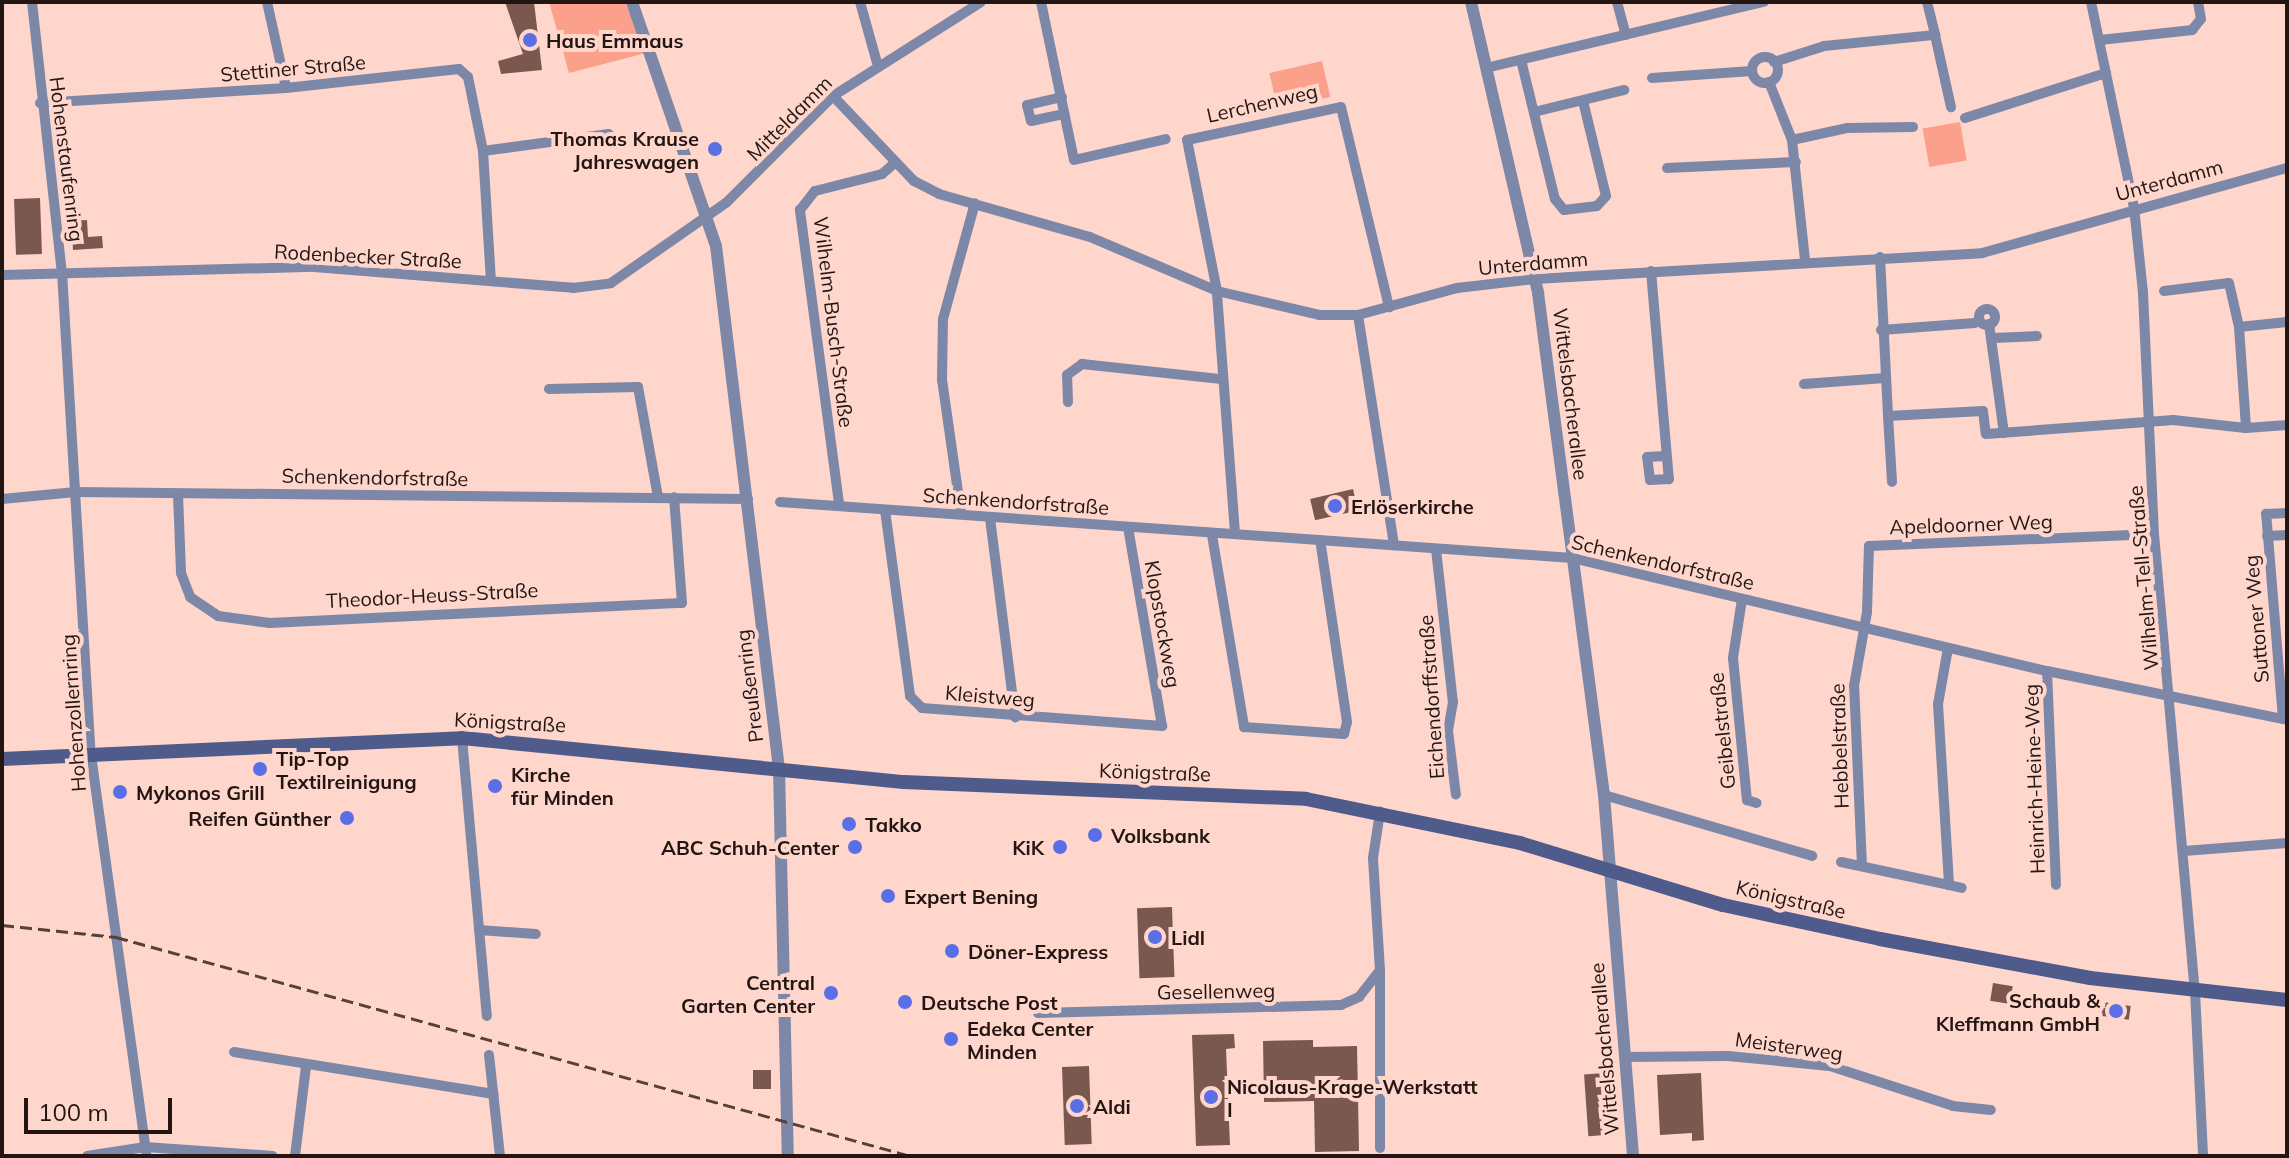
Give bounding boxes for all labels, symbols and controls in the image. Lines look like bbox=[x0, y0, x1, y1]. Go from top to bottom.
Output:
place label: Haus Emmaus bbox=[546, 28, 683, 52]
marker: Haus Emmaus bbox=[521, 31, 539, 49]
street label: Stettiner Straße bbox=[219, 50, 367, 86]
street label: Mitteldamm bbox=[742, 71, 836, 165]
street label: Hohenstaufenring bbox=[45, 75, 89, 243]
street label: Lerchenweg bbox=[1204, 79, 1320, 127]
place label: Thomas Krause Jahreswagen bbox=[550, 126, 699, 173]
marker: Thomas Krause Jahreswagen bbox=[706, 140, 724, 158]
street label: Unterdamm bbox=[2113, 154, 2225, 206]
street label: Wilhelm-Busch-Straße bbox=[809, 215, 859, 429]
street label: Rodenbecker Straße bbox=[274, 239, 462, 273]
street label: Unterdamm bbox=[1477, 246, 1589, 280]
street label: Wittelsbacherallee bbox=[1549, 307, 1593, 481]
street label: Schenkendorfstraße bbox=[281, 463, 469, 491]
street label: Schenkendorfstraße bbox=[922, 483, 1110, 519]
street label: Wilhelm-Tell-Straße bbox=[2123, 485, 2163, 671]
place label: Erlöserkirche bbox=[1351, 494, 1474, 518]
marker: Erlöserkirche bbox=[1326, 497, 1344, 515]
street label: Apeldoorner Weg bbox=[1889, 509, 2053, 539]
street label: Schenkendorfstraße bbox=[1569, 529, 1757, 595]
street label: Suttoner Weg bbox=[2238, 554, 2274, 684]
street label: Klopstockweg bbox=[1140, 558, 1186, 690]
street label: Theodor-Heuss-Straße bbox=[325, 577, 539, 613]
street label: Eichendorffstraße bbox=[1413, 614, 1449, 780]
street label: Preußenring bbox=[730, 628, 768, 744]
street label: Hohenzollernring bbox=[56, 633, 90, 793]
street label: Geibelstraße bbox=[1704, 671, 1740, 791]
street label: Kleistweg bbox=[944, 680, 1036, 712]
street label: Hebbelstraße bbox=[1825, 683, 1853, 809]
street label: Heinrich-Heine-Weg bbox=[2019, 683, 2049, 875]
street label: Königstraße bbox=[453, 707, 567, 737]
place label: Tip-Top Textilreinigung bbox=[276, 746, 417, 793]
street label: Königstraße bbox=[1099, 758, 1211, 786]
marker: Tip-Top Textilreinigung bbox=[251, 760, 269, 778]
place label: Kirche für Minden bbox=[511, 762, 614, 809]
marker: Kirche für Minden bbox=[486, 777, 504, 795]
place label: Mykonos Grill bbox=[136, 780, 265, 804]
marker: Mykonos Grill bbox=[111, 783, 129, 801]
place label: Reifen Günther bbox=[188, 806, 331, 830]
marker: Reifen Günther bbox=[338, 809, 356, 827]
place label: Takko bbox=[865, 812, 922, 836]
marker: Takko bbox=[840, 815, 858, 833]
place label: Volksbank bbox=[1111, 823, 1210, 847]
marker: Volksbank bbox=[1086, 826, 1104, 844]
place label: ABC Schuh-Center bbox=[661, 835, 839, 859]
place label: KiK bbox=[1012, 835, 1044, 859]
marker: ABC Schuh-Center bbox=[846, 838, 864, 856]
marker: KiK bbox=[1051, 838, 1069, 856]
street label: Königstraße bbox=[1734, 875, 1848, 923]
place label: Expert Bening bbox=[904, 884, 1038, 908]
marker: Expert Bening bbox=[879, 887, 897, 905]
place label: Lidl bbox=[1171, 925, 1205, 949]
marker: Lidl bbox=[1146, 928, 1164, 946]
place label: Döner-Express bbox=[968, 939, 1108, 963]
marker: Döner-Express bbox=[943, 942, 961, 960]
street label: Wittelsbacherallee bbox=[1585, 962, 1623, 1136]
place label: Central Garten Center bbox=[681, 970, 815, 1017]
street label: Gesellenweg bbox=[1157, 978, 1275, 1004]
marker: Central Garten Center bbox=[822, 984, 840, 1002]
place label: Schaub & Kleffmann GmbH bbox=[1936, 988, 2100, 1035]
place label: Deutsche Post bbox=[921, 990, 1057, 1014]
marker: Deutsche Post bbox=[896, 993, 914, 1011]
marker: Schaub & Kleffmann GmbH bbox=[2107, 1002, 2125, 1020]
place label: Edeka Center Minden bbox=[967, 1016, 1093, 1063]
street label: Meisterweg bbox=[1734, 1027, 1844, 1065]
marker: Edeka Center Minden bbox=[942, 1030, 960, 1048]
place label: Nicolaus-Krage-Werkstatt I bbox=[1227, 1074, 1478, 1121]
scale bar bbox=[28, 1082, 176, 1132]
marker: Nicolaus-Krage-Werkstatt I bbox=[1202, 1088, 1220, 1106]
place label: Aldi bbox=[1093, 1094, 1131, 1118]
text: 100 m bbox=[38, 1097, 109, 1127]
marker: Aldi bbox=[1068, 1097, 1086, 1115]

